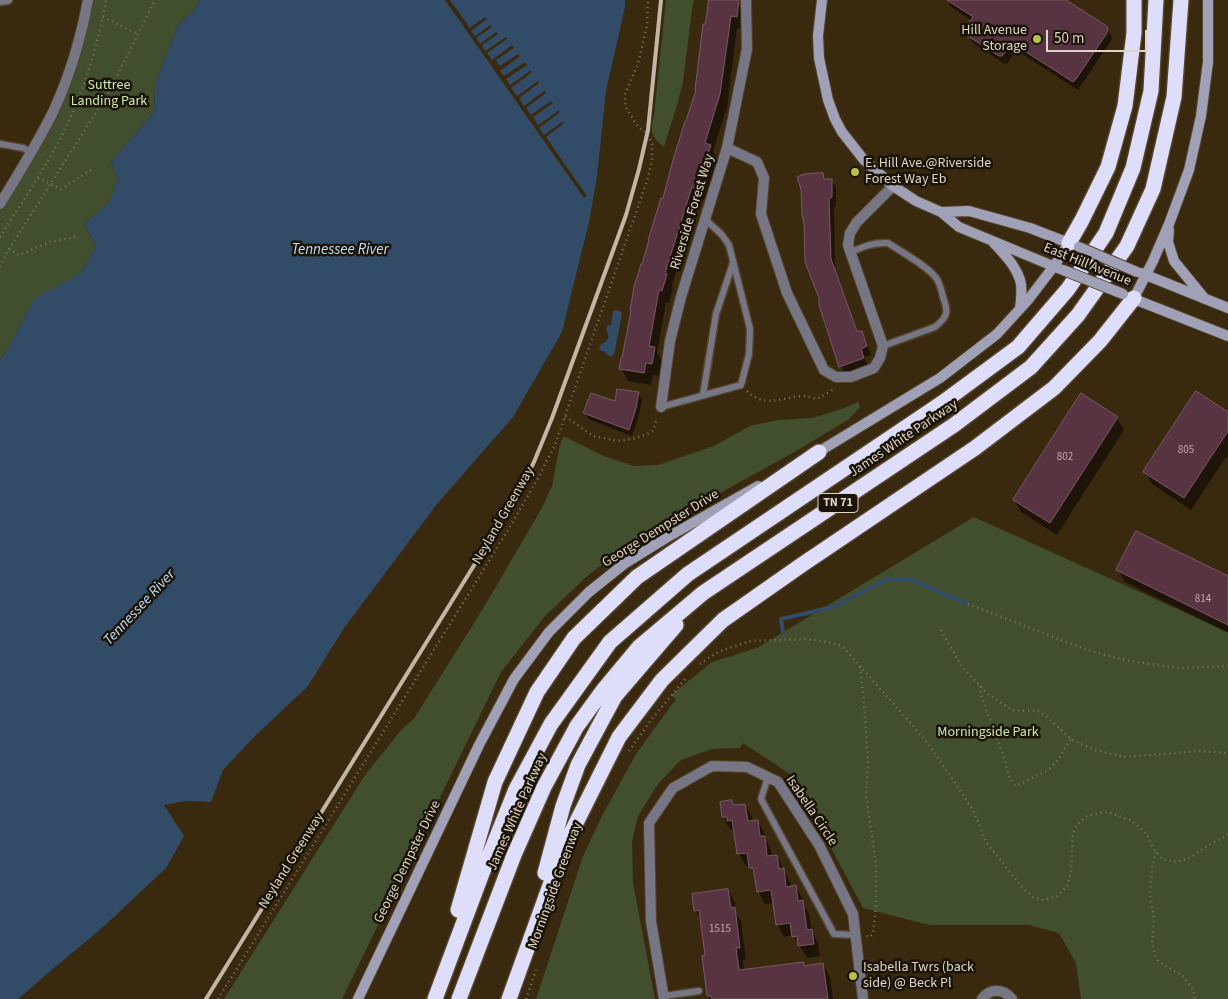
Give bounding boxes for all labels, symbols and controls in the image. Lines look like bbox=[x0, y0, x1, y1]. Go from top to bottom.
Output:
scale bar bbox=[1048, 20, 1149, 52]
place label: Hill Avenue Storage bbox=[961, 23, 1027, 56]
text: 50 m bbox=[1054, 28, 1084, 49]
marker: Hill Avenue Storage bbox=[1031, 33, 1043, 45]
park label: Suttree Landing Park bbox=[71, 78, 147, 110]
street label: Riverside Forest Way bbox=[667, 152, 719, 272]
place label: E. Hill Ave.@Riverside Forest Way Eb bbox=[865, 156, 991, 188]
marker: E. Hill Ave.@Riverside Forest Way Eb bbox=[849, 166, 861, 178]
street label: East Hill Avenue bbox=[1041, 240, 1133, 290]
water label: Tennessee River bbox=[291, 242, 389, 260]
street label: James White Parkway bbox=[847, 397, 961, 481]
house number: 805 bbox=[1178, 444, 1194, 458]
house number: 802 bbox=[1057, 451, 1073, 465]
street label: Neyland Greenway bbox=[469, 464, 539, 568]
street label: George Dempster Drive bbox=[600, 486, 722, 572]
road number: TN 71 bbox=[818, 493, 858, 512]
water label: Tennessee River bbox=[100, 566, 180, 650]
house number: 814 bbox=[1195, 593, 1211, 607]
park label: Morningside Park bbox=[937, 725, 1039, 741]
street label: James White Parkway bbox=[484, 751, 552, 873]
street label: Isabella Circle bbox=[781, 773, 841, 849]
street label: George Dempster Drive bbox=[371, 798, 445, 926]
street label: Neyland Greenway bbox=[256, 810, 328, 912]
street label: Morningside Greenway bbox=[525, 820, 587, 952]
house number: 1515 bbox=[709, 923, 731, 937]
place label: Isabella Twrs (back side) @ Beck Pl bbox=[863, 960, 974, 992]
marker: Isabella Twrs (back side) @ Beck Pl bbox=[847, 970, 859, 982]

